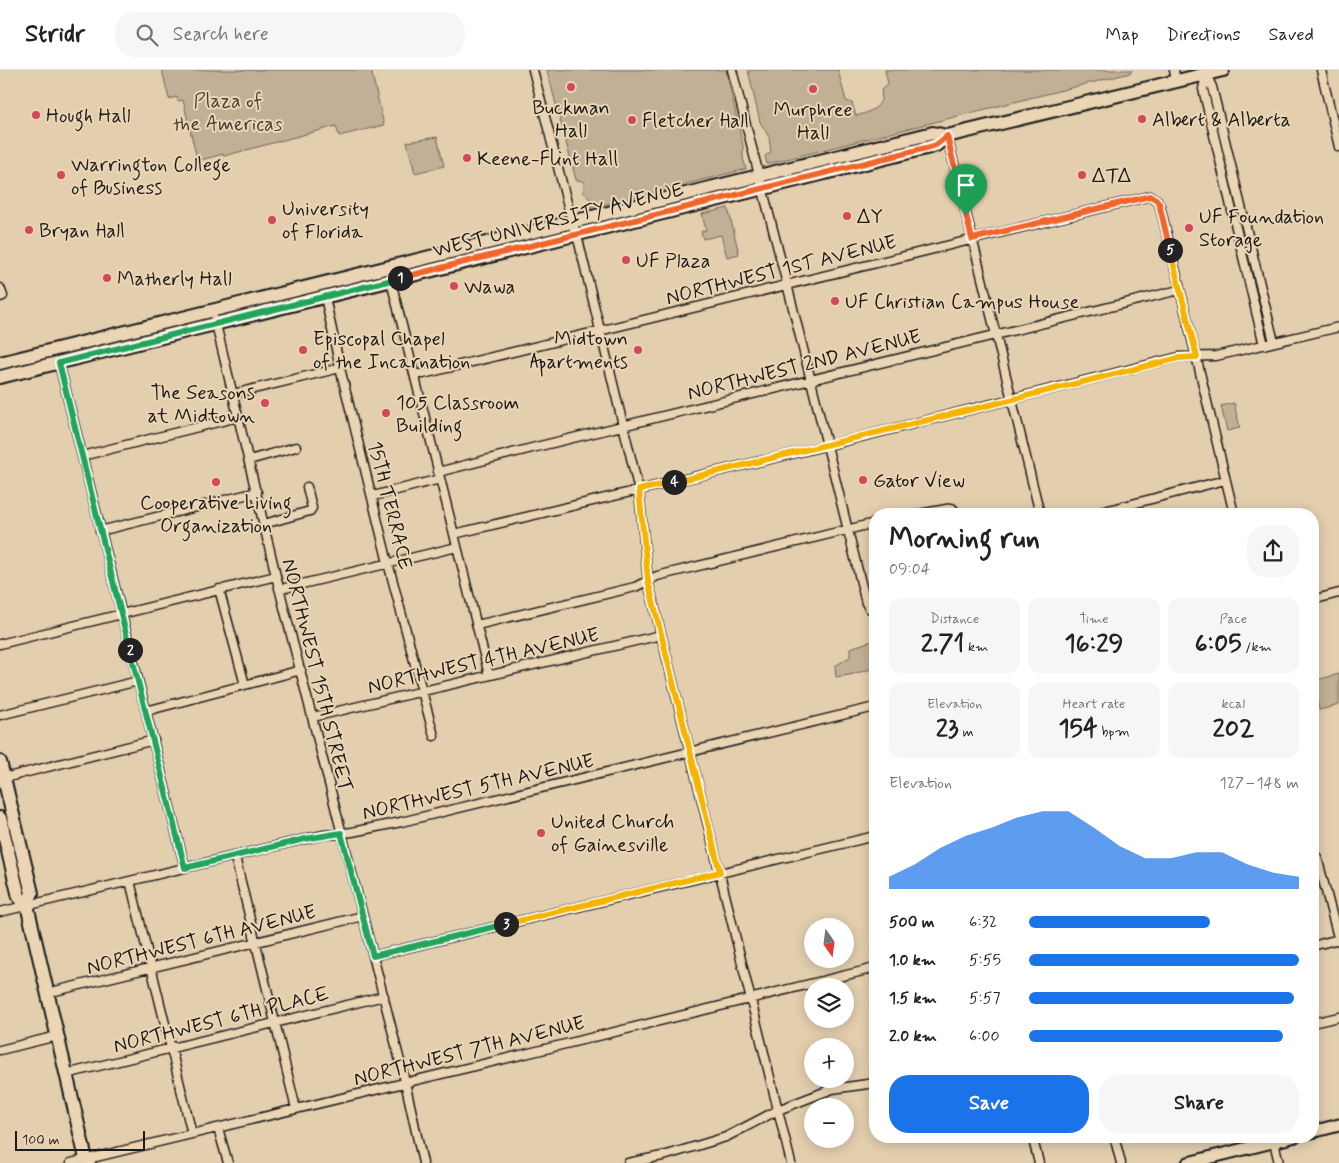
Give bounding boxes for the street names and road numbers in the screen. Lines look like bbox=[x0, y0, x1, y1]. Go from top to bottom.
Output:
street label: WEST UNIVERSITY AVENUE bbox=[430, 176, 687, 265]
street label: NORTHWEST 1ST AVENUE bbox=[663, 229, 900, 312]
street label: NORTHWEST 2ND AVENUE bbox=[685, 323, 924, 408]
street label: 15TH TERRACE bbox=[361, 438, 419, 572]
street label: NORTHWEST 15TH STREET bbox=[274, 556, 359, 795]
street label: NORTHWEST 4TH AVENUE bbox=[365, 622, 602, 701]
street label: NORTHWEST 5TH AVENUE bbox=[360, 748, 597, 827]
street label: NORTHWEST 6TH AVENUE bbox=[84, 899, 319, 982]
street label: NORTHWEST 6TH PLACE bbox=[111, 981, 332, 1060]
street label: NORTHWEST 7TH AVENUE bbox=[351, 1010, 588, 1093]

